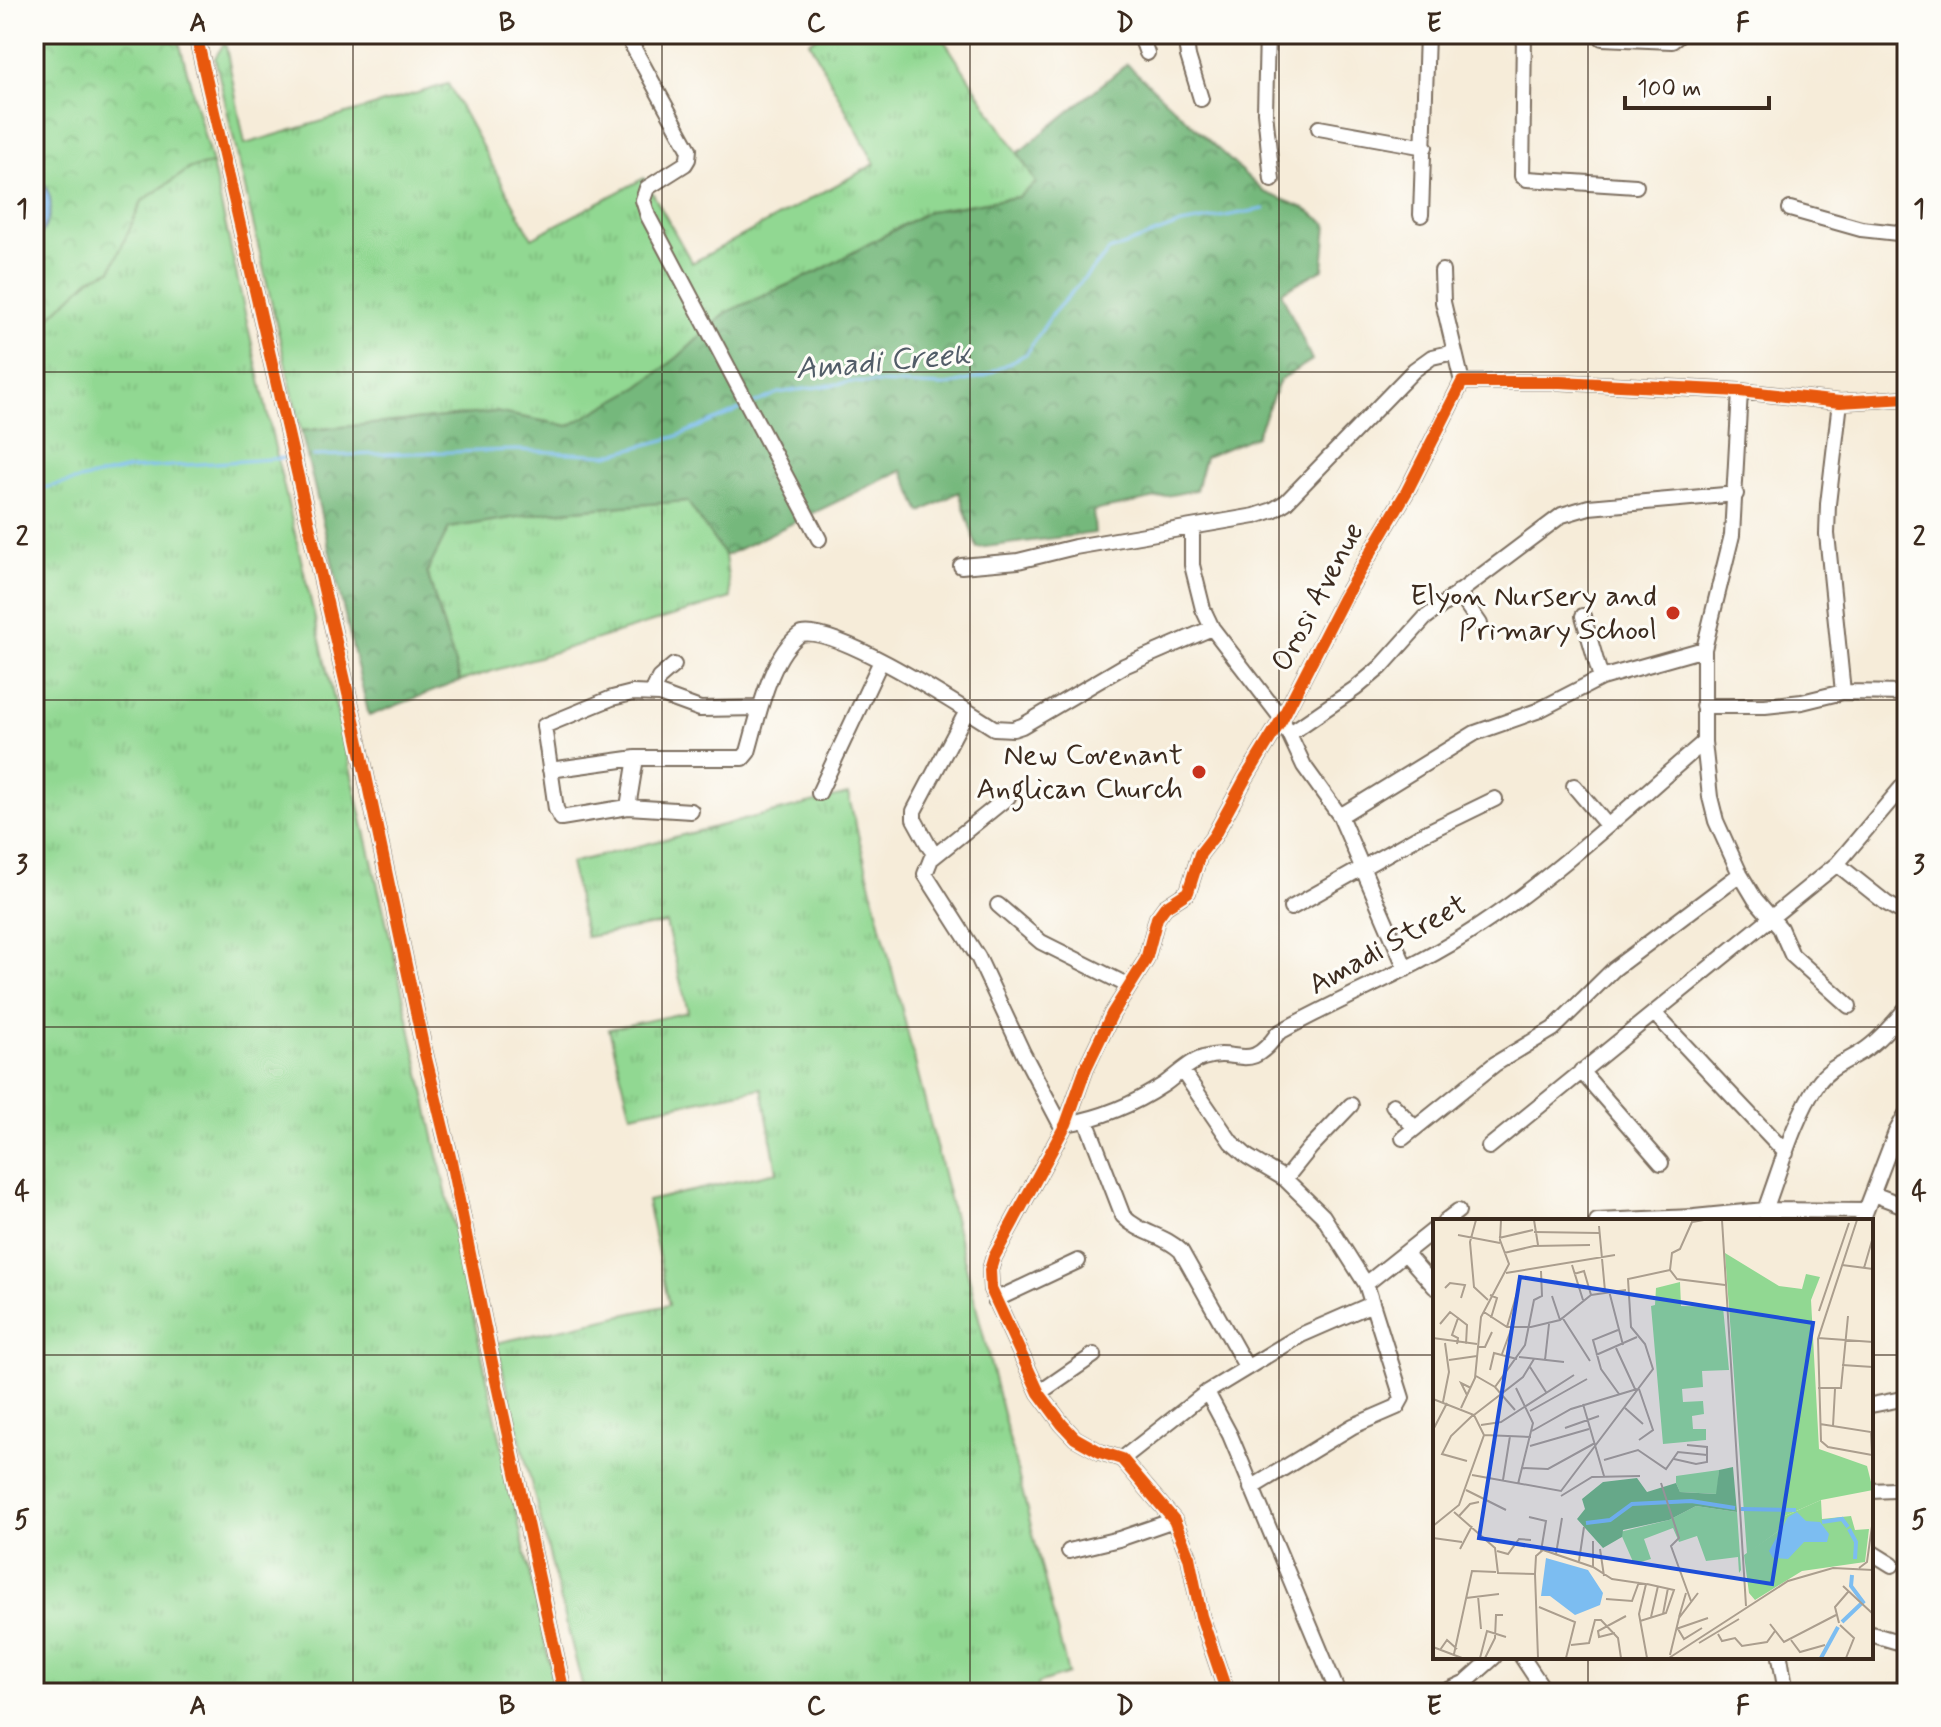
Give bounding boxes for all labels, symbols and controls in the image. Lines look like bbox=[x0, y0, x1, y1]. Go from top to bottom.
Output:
text: A bbox=[189, 7, 207, 41]
text: B bbox=[499, 7, 515, 41]
text: C bbox=[807, 7, 826, 41]
text: D bbox=[1116, 7, 1134, 41]
text: E bbox=[1426, 7, 1442, 41]
text: F bbox=[1736, 7, 1750, 41]
scale bar bbox=[1625, 60, 1769, 110]
text: 100 m bbox=[1637, 74, 1701, 105]
text: 1 bbox=[16, 193, 28, 227]
text: 1 bbox=[1913, 193, 1925, 227]
water label: Amadi Creek bbox=[794, 333, 974, 391]
street label: Orosi Avenue bbox=[1262, 516, 1374, 678]
text: 2 bbox=[16, 521, 29, 555]
text: 2 bbox=[1913, 521, 1926, 555]
place label: Elyon Nursery and Primary School bbox=[1410, 577, 1657, 650]
marker: Elyon Nursery and Primary School bbox=[1664, 604, 1682, 622]
place label: New Covenant Anglican Church bbox=[976, 736, 1183, 812]
marker: New Covenant Anglican Church bbox=[1190, 763, 1208, 781]
text: 3 bbox=[16, 849, 28, 883]
text: 3 bbox=[1913, 849, 1925, 883]
street label: Amadi Street bbox=[1302, 885, 1474, 1005]
text: 4 bbox=[14, 1176, 30, 1210]
text: 4 bbox=[1911, 1176, 1927, 1210]
inset map bbox=[1433, 1219, 1873, 1659]
text: 5 bbox=[14, 1504, 30, 1538]
text: 5 bbox=[1911, 1504, 1927, 1538]
text: A bbox=[189, 1690, 207, 1724]
text: B bbox=[499, 1690, 515, 1724]
text: C bbox=[807, 1690, 826, 1724]
text: D bbox=[1116, 1690, 1134, 1724]
text: E bbox=[1426, 1690, 1442, 1724]
text: F bbox=[1736, 1690, 1750, 1724]

